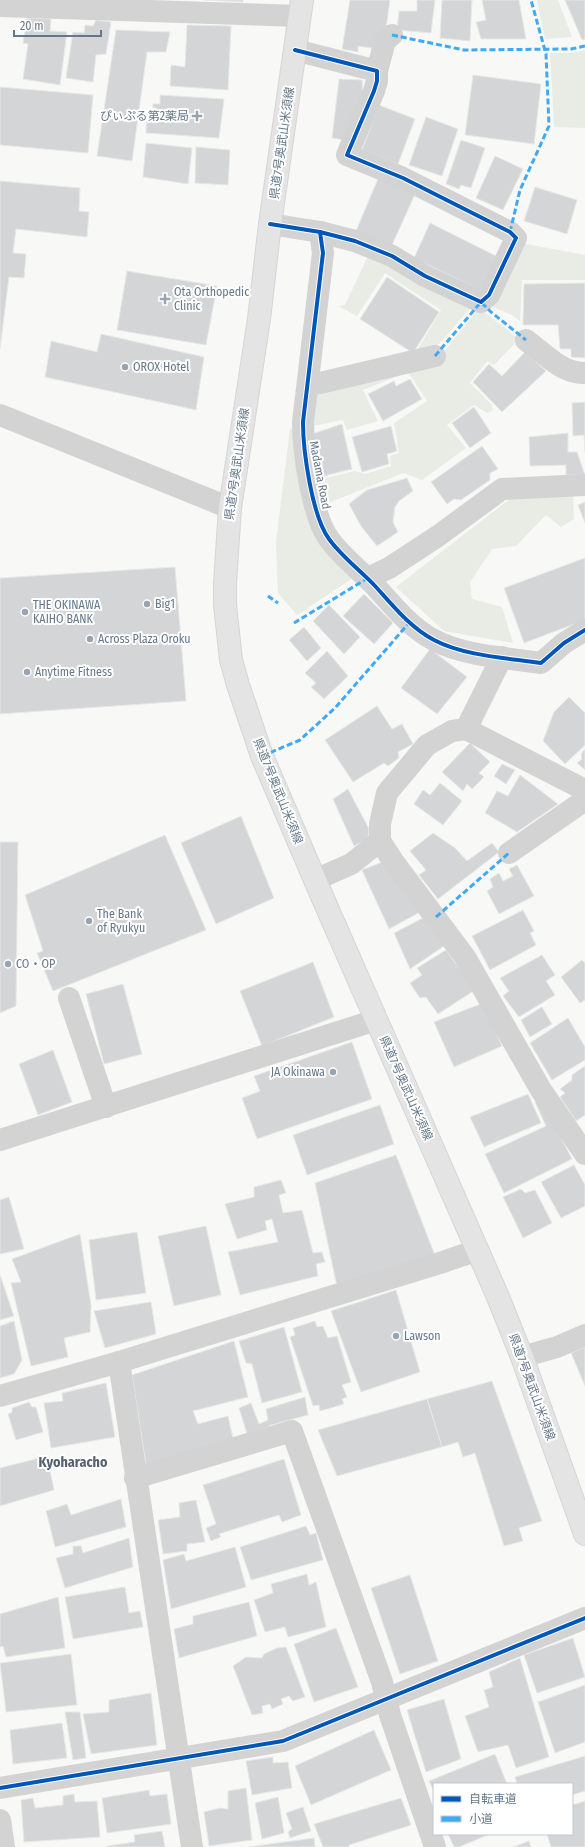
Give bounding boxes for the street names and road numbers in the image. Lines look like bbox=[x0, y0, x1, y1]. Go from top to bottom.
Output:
street label: 県道7号奥武山米須線 bbox=[267, 86, 297, 200]
street label: 県道7号奥武山米須線 bbox=[222, 407, 252, 521]
street label: Madama Road bbox=[306, 440, 334, 510]
street label: 県道7号奥武山米須線 bbox=[250, 736, 306, 846]
street label: 県道7号奥武山米須線 bbox=[377, 1034, 435, 1142]
street label: 県道7号奥武山米須線 bbox=[506, 1332, 558, 1442]

